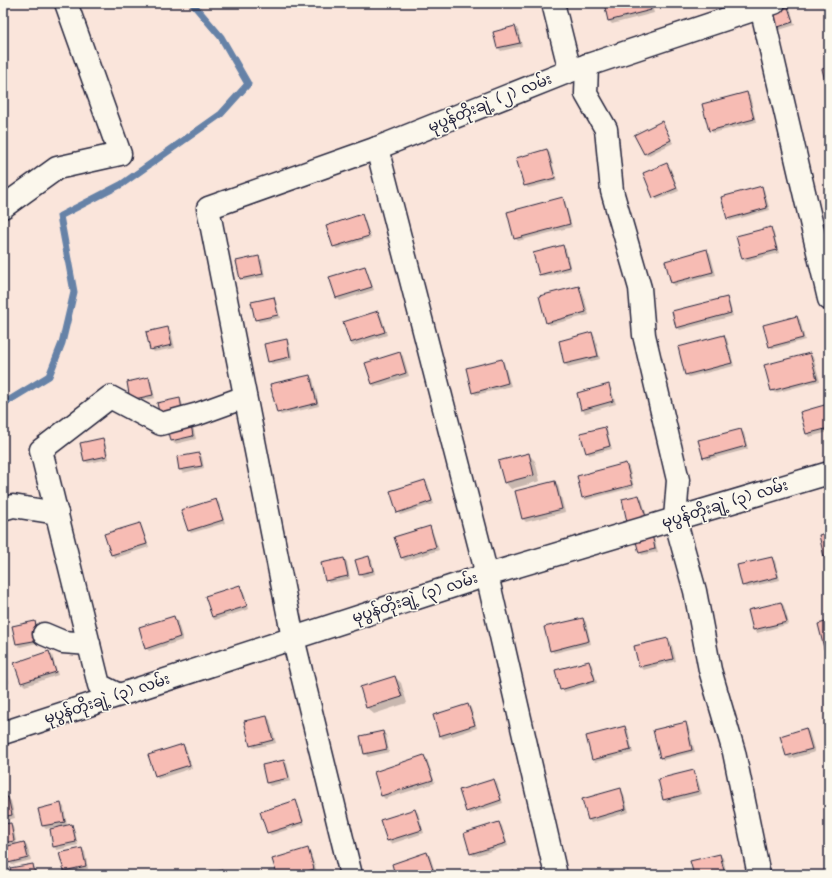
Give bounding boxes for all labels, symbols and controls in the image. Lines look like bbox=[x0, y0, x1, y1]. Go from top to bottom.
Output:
street label: မုပွန်တိုးချဲ့ (၂) လမ်း bbox=[425, 69, 556, 138]
street label: မုပွန်တိုးချဲ့ (၃) လမ်း bbox=[659, 475, 791, 534]
street label: မုပွန်တိုးချဲ့ (၃) လမ်း bbox=[349, 568, 481, 629]
street label: မုပွန်တိုးချဲ့ (၃) လမ်း bbox=[41, 669, 173, 730]

